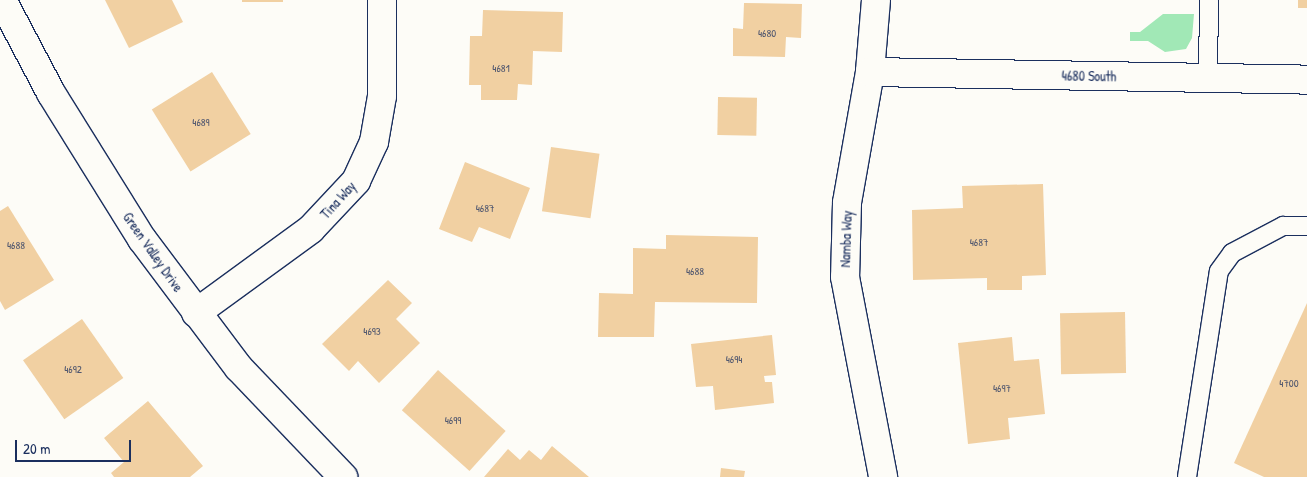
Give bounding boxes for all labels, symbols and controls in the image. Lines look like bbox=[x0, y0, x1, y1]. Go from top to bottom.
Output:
house number: 4680 bbox=[758, 26, 776, 40]
house number: 4681 bbox=[492, 61, 510, 75]
street label: 4680 South bbox=[1061, 67, 1117, 85]
house number: 4689 bbox=[192, 115, 210, 129]
street label: Tina Way bbox=[317, 178, 359, 222]
house number: 4687 bbox=[476, 201, 494, 215]
street label: Green Valley Drive bbox=[119, 209, 187, 295]
street label: Namba Way bbox=[837, 210, 855, 268]
house number: 4687 bbox=[970, 235, 988, 249]
house number: 4688 bbox=[7, 238, 25, 252]
house number: 4688 bbox=[686, 264, 704, 278]
house number: 4693 bbox=[363, 324, 381, 338]
house number: 4694 bbox=[726, 352, 742, 366]
house number: 4692 bbox=[64, 362, 82, 376]
house number: 4700 bbox=[1279, 376, 1299, 390]
house number: 4697 bbox=[993, 381, 1011, 395]
house number: 4699 bbox=[445, 413, 461, 427]
scale bar bbox=[18, 430, 134, 462]
text: 20 m bbox=[23, 438, 50, 459]

